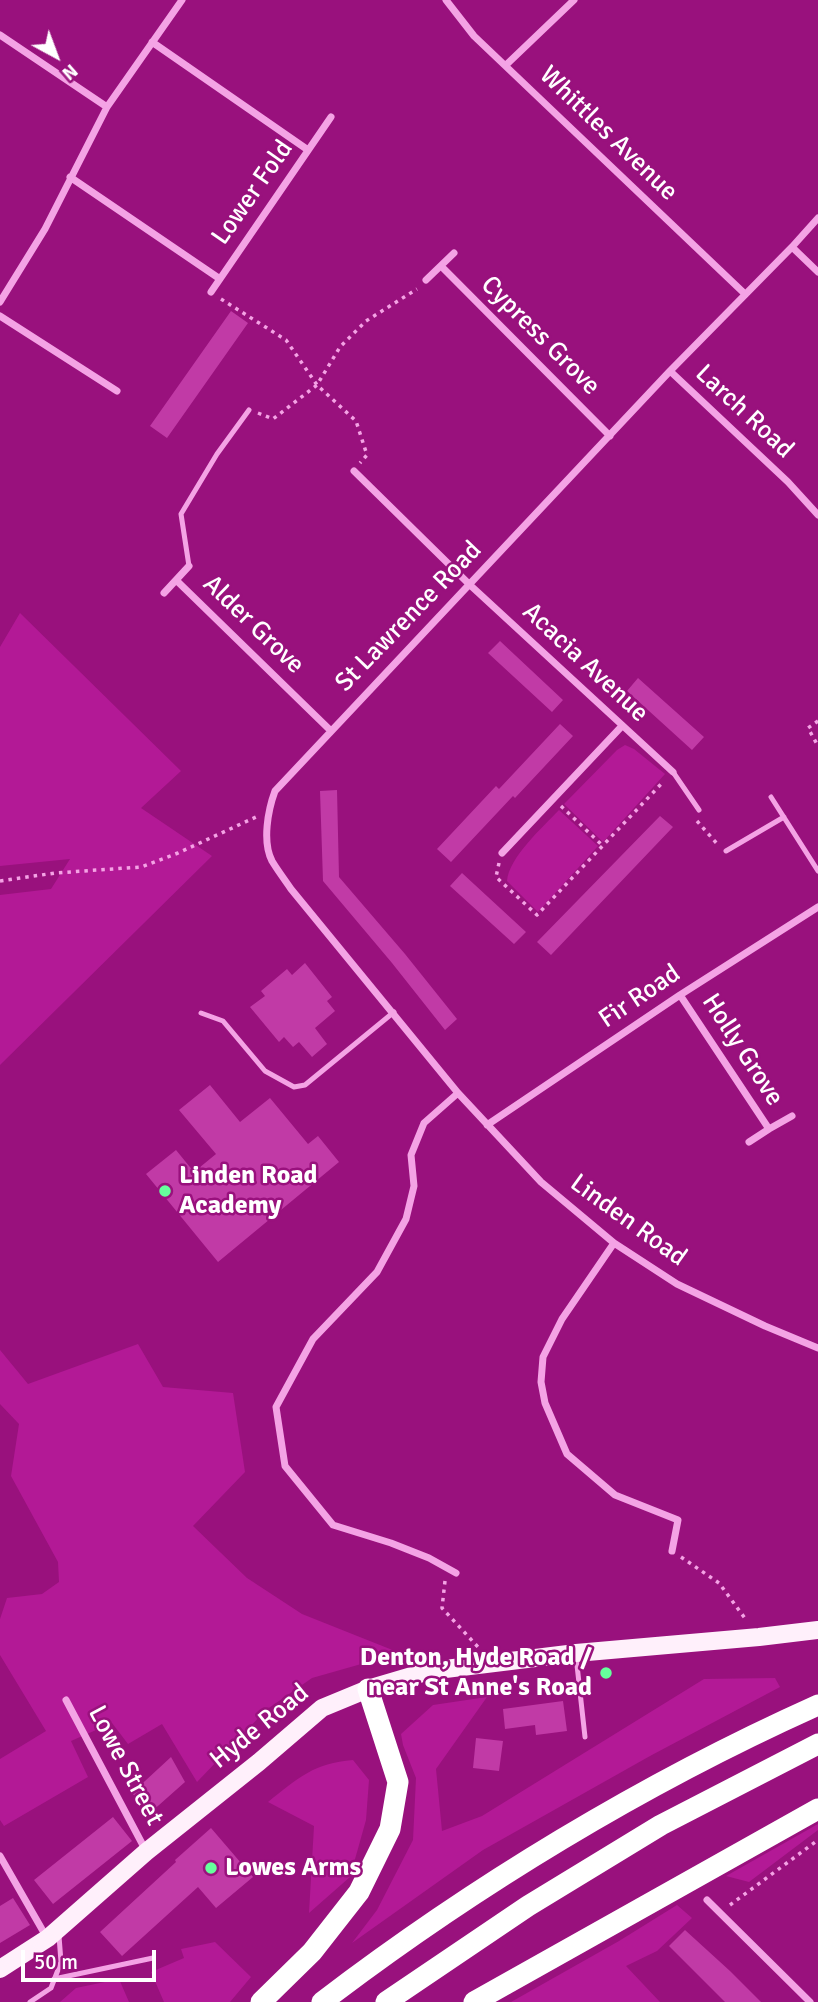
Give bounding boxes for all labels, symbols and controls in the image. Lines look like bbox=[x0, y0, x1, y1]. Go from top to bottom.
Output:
north arrow bbox=[21, 21, 91, 91]
text: N bbox=[57, 58, 83, 85]
street label: Whittles Avenue bbox=[532, 60, 684, 208]
street label: Lower Fold bbox=[206, 135, 300, 251]
street label: Cypress Grove bbox=[474, 270, 606, 402]
street label: Larch Road bbox=[688, 359, 800, 465]
street label: St Lawrence Road bbox=[329, 535, 489, 699]
street label: Alder Grove bbox=[196, 569, 310, 681]
street label: Acacia Avenue bbox=[516, 597, 654, 729]
street label: Fir Road bbox=[593, 958, 687, 1036]
street label: Holly Grove bbox=[694, 988, 790, 1112]
place label: Linden Road Academy bbox=[179, 1160, 317, 1222]
street label: Linden Road bbox=[564, 1168, 692, 1274]
marker: Linden Road Academy bbox=[157, 1183, 173, 1199]
place label: Denton, Hyde Road / near St Anne's Road bbox=[360, 1642, 592, 1704]
marker: Denton, Hyde Road / near St Anne's Road bbox=[598, 1665, 614, 1681]
street label: Hyde Road bbox=[204, 1678, 316, 1776]
street label: Lowe Street bbox=[80, 1701, 170, 1831]
place label: Lowes Arms bbox=[225, 1852, 361, 1884]
marker: Lowes Arms bbox=[203, 1860, 219, 1876]
scale bar bbox=[24, 1936, 159, 1980]
text: 50 m bbox=[34, 1949, 78, 1975]

